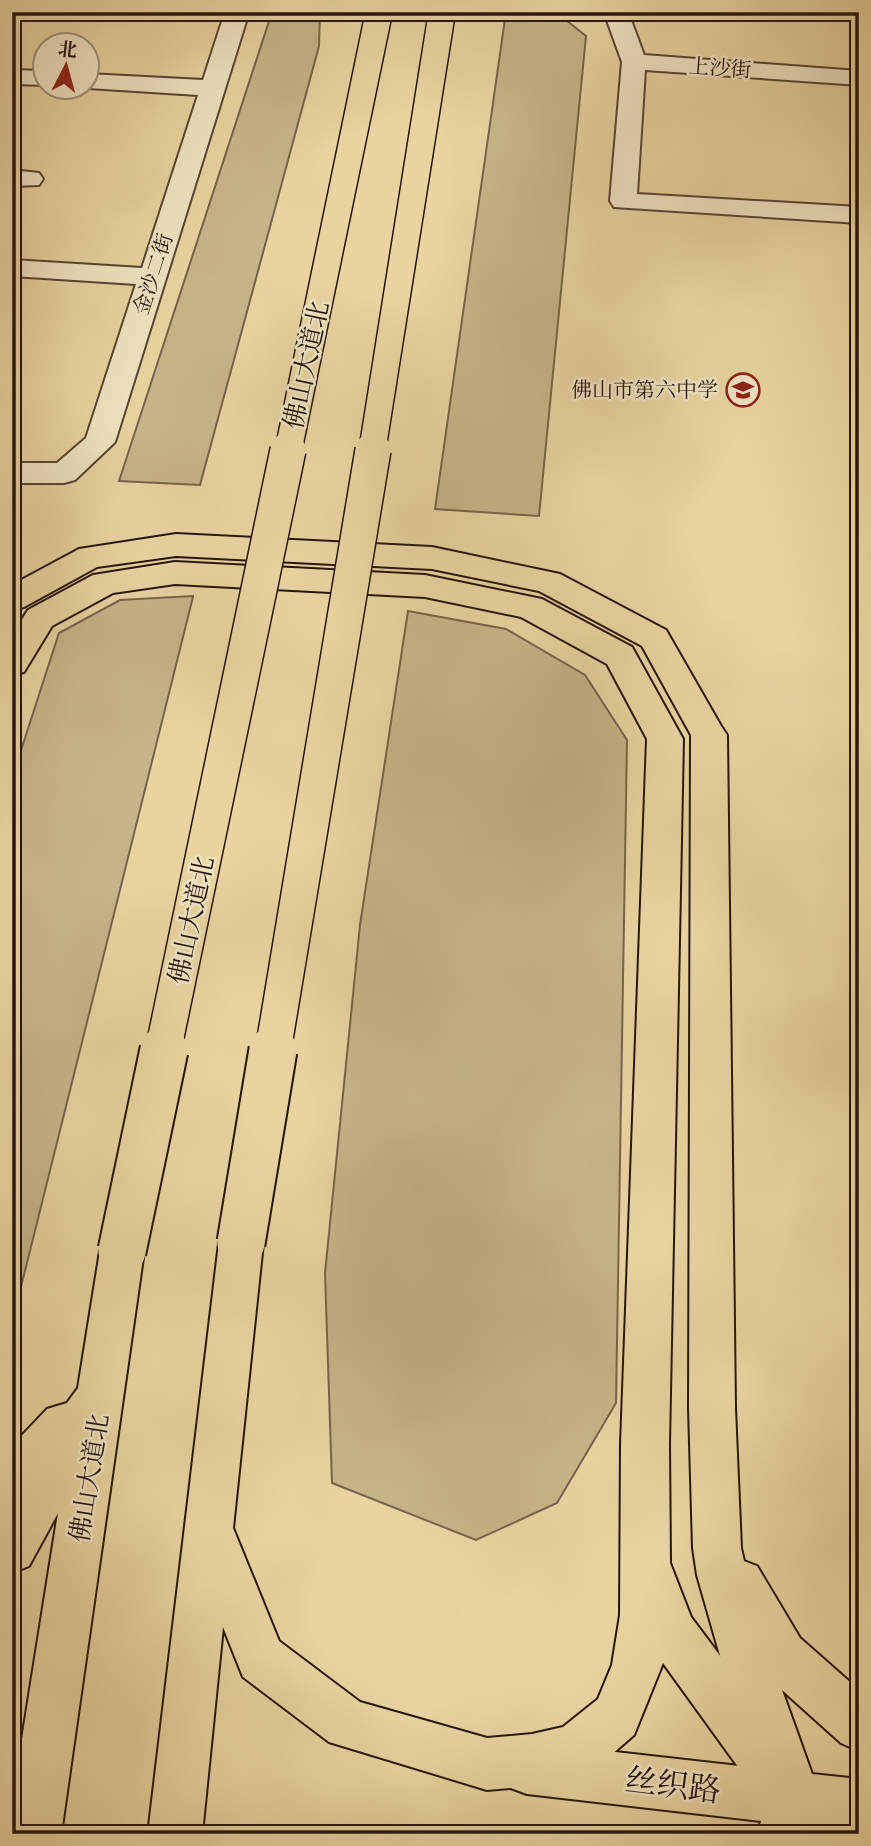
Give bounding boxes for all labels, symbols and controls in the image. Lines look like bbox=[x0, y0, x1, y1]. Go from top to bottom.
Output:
north arrow bbox=[32, 32, 102, 102]
text: 北 bbox=[57, 39, 78, 62]
street label: 上沙街 bbox=[688, 55, 752, 82]
street label: 金沙二街 bbox=[130, 231, 177, 318]
street label: 佛山大道北 bbox=[280, 299, 334, 432]
school or university icon: 佛山市第六中学 bbox=[724, 371, 762, 409]
place label: 佛山市第六中学 bbox=[571, 379, 718, 402]
street label: 佛山大道北 bbox=[165, 854, 219, 987]
street label: 佛山大道北 bbox=[66, 1412, 114, 1545]
street label: 丝织路 bbox=[623, 1763, 723, 1810]

